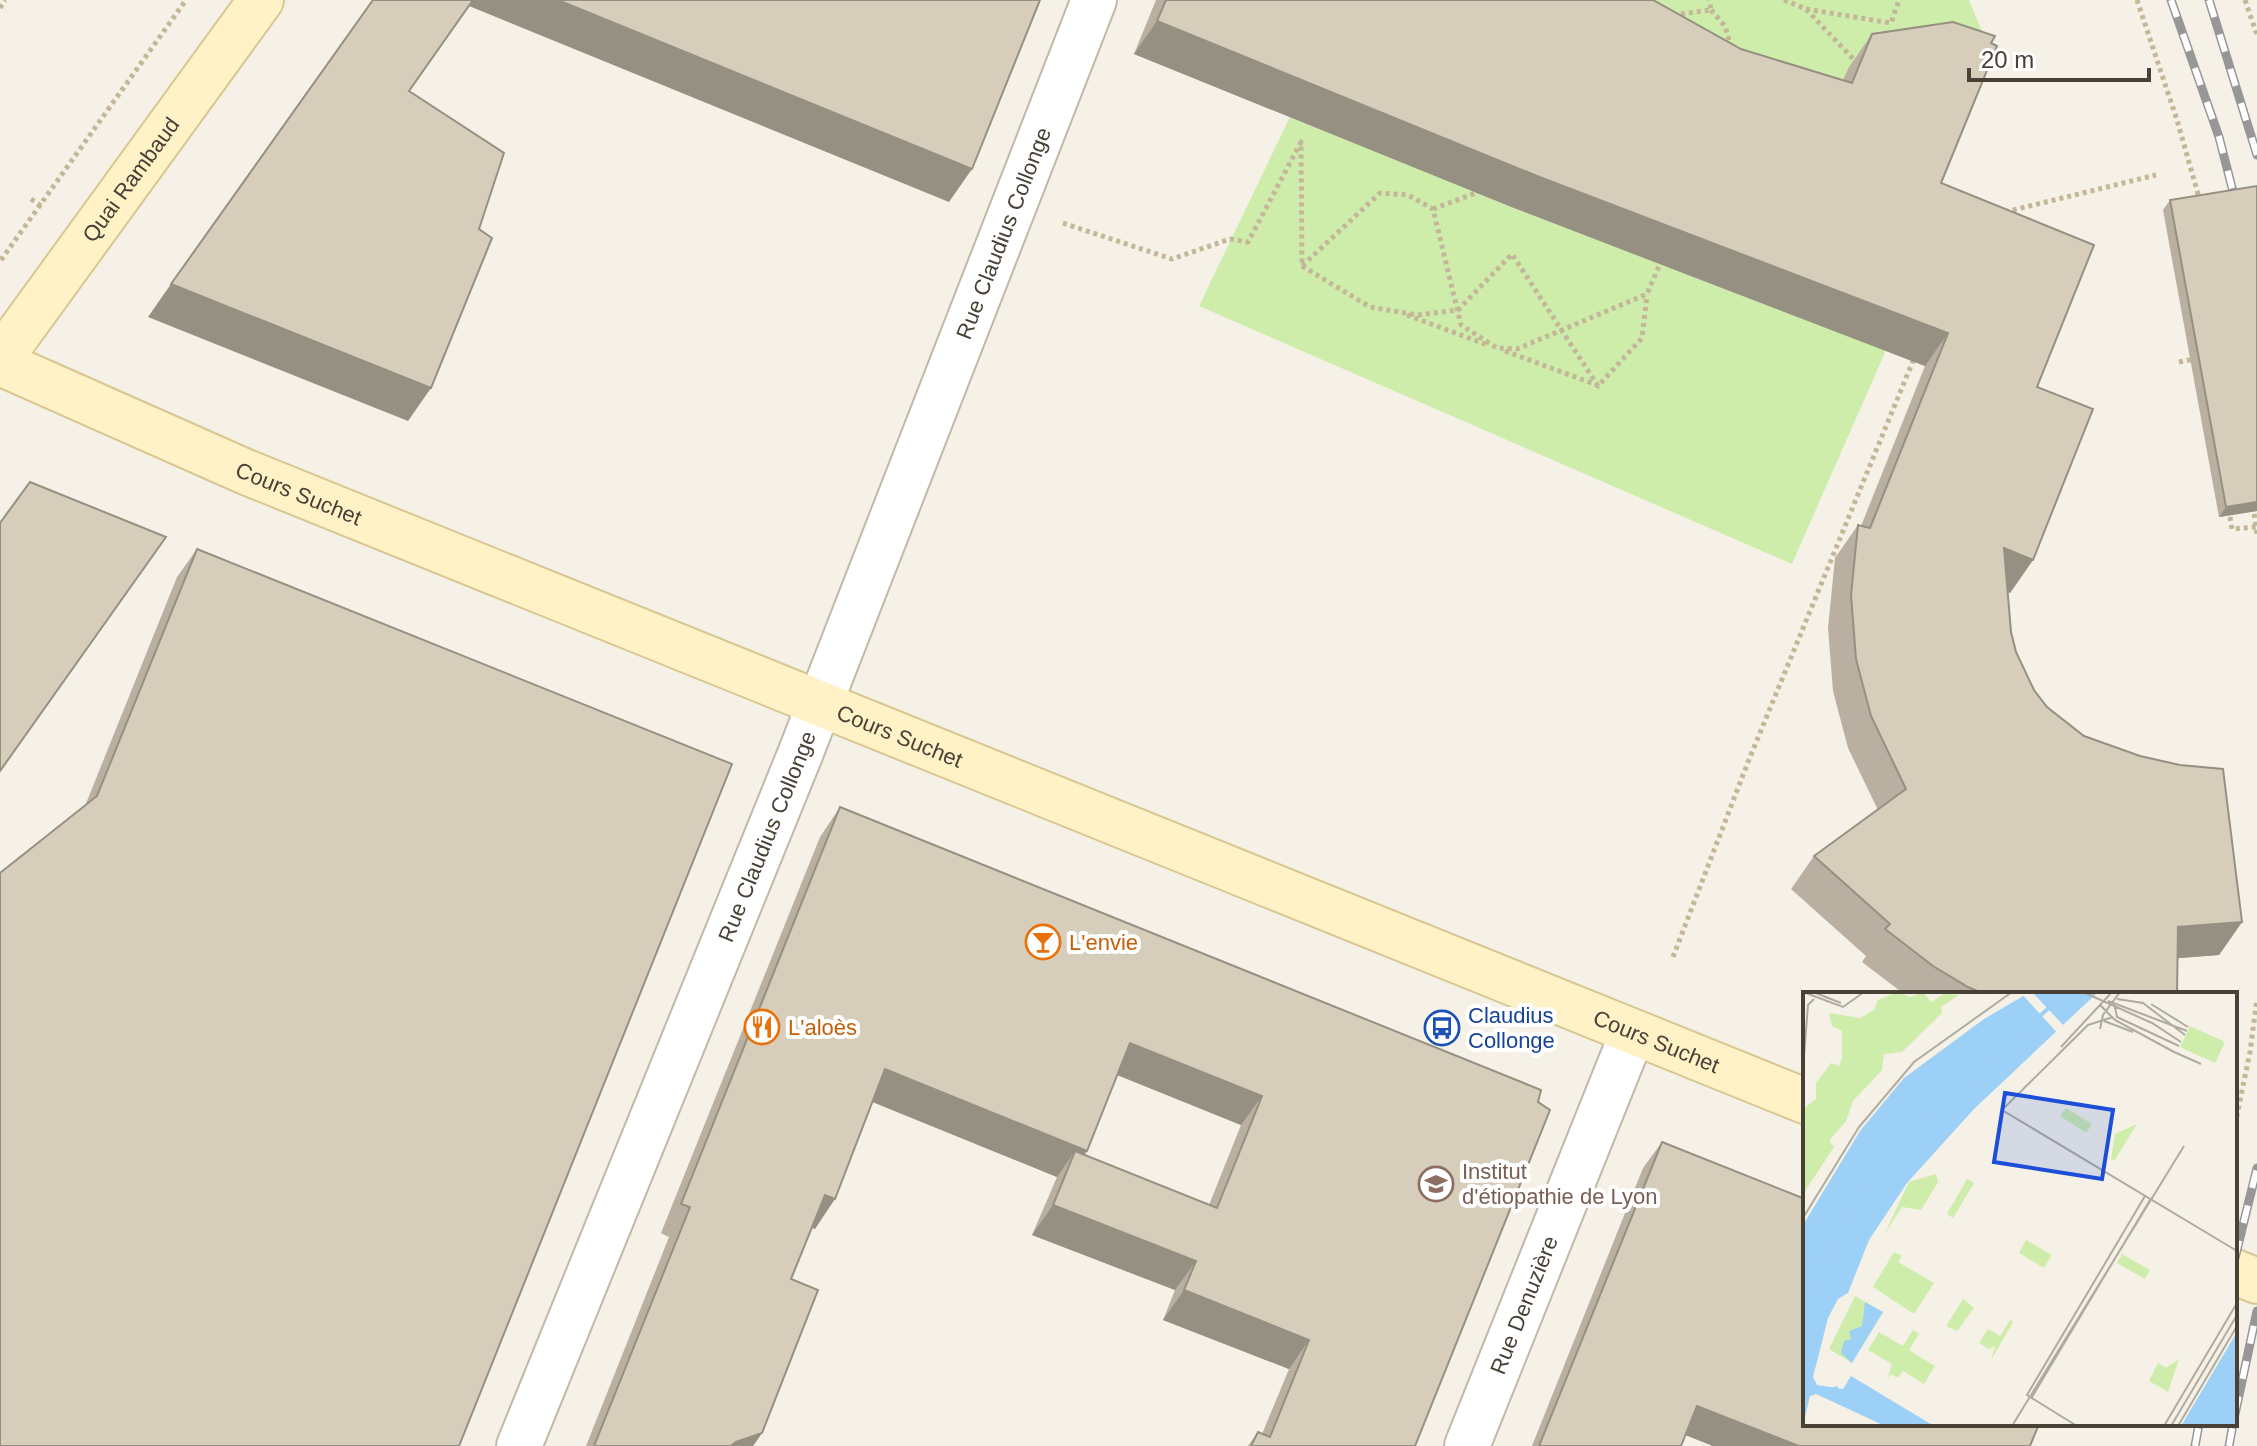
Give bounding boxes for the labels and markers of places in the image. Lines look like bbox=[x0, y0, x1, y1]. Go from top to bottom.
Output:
bar icon: L'envie bbox=[1024, 923, 1062, 961]
place label: L'envie bbox=[1069, 930, 1138, 955]
place label: Claudius Collonge bbox=[1468, 1003, 1555, 1053]
restaurant icon: L'aloès bbox=[743, 1008, 781, 1046]
bus stop icon: Claudius Collonge bbox=[1423, 1009, 1461, 1047]
place label: L'aloès bbox=[788, 1015, 857, 1040]
place label: Institut d'étiopathie de Lyon bbox=[1462, 1159, 1657, 1209]
school or university icon: Institut d'étiopathie de Lyon bbox=[1417, 1165, 1455, 1203]

